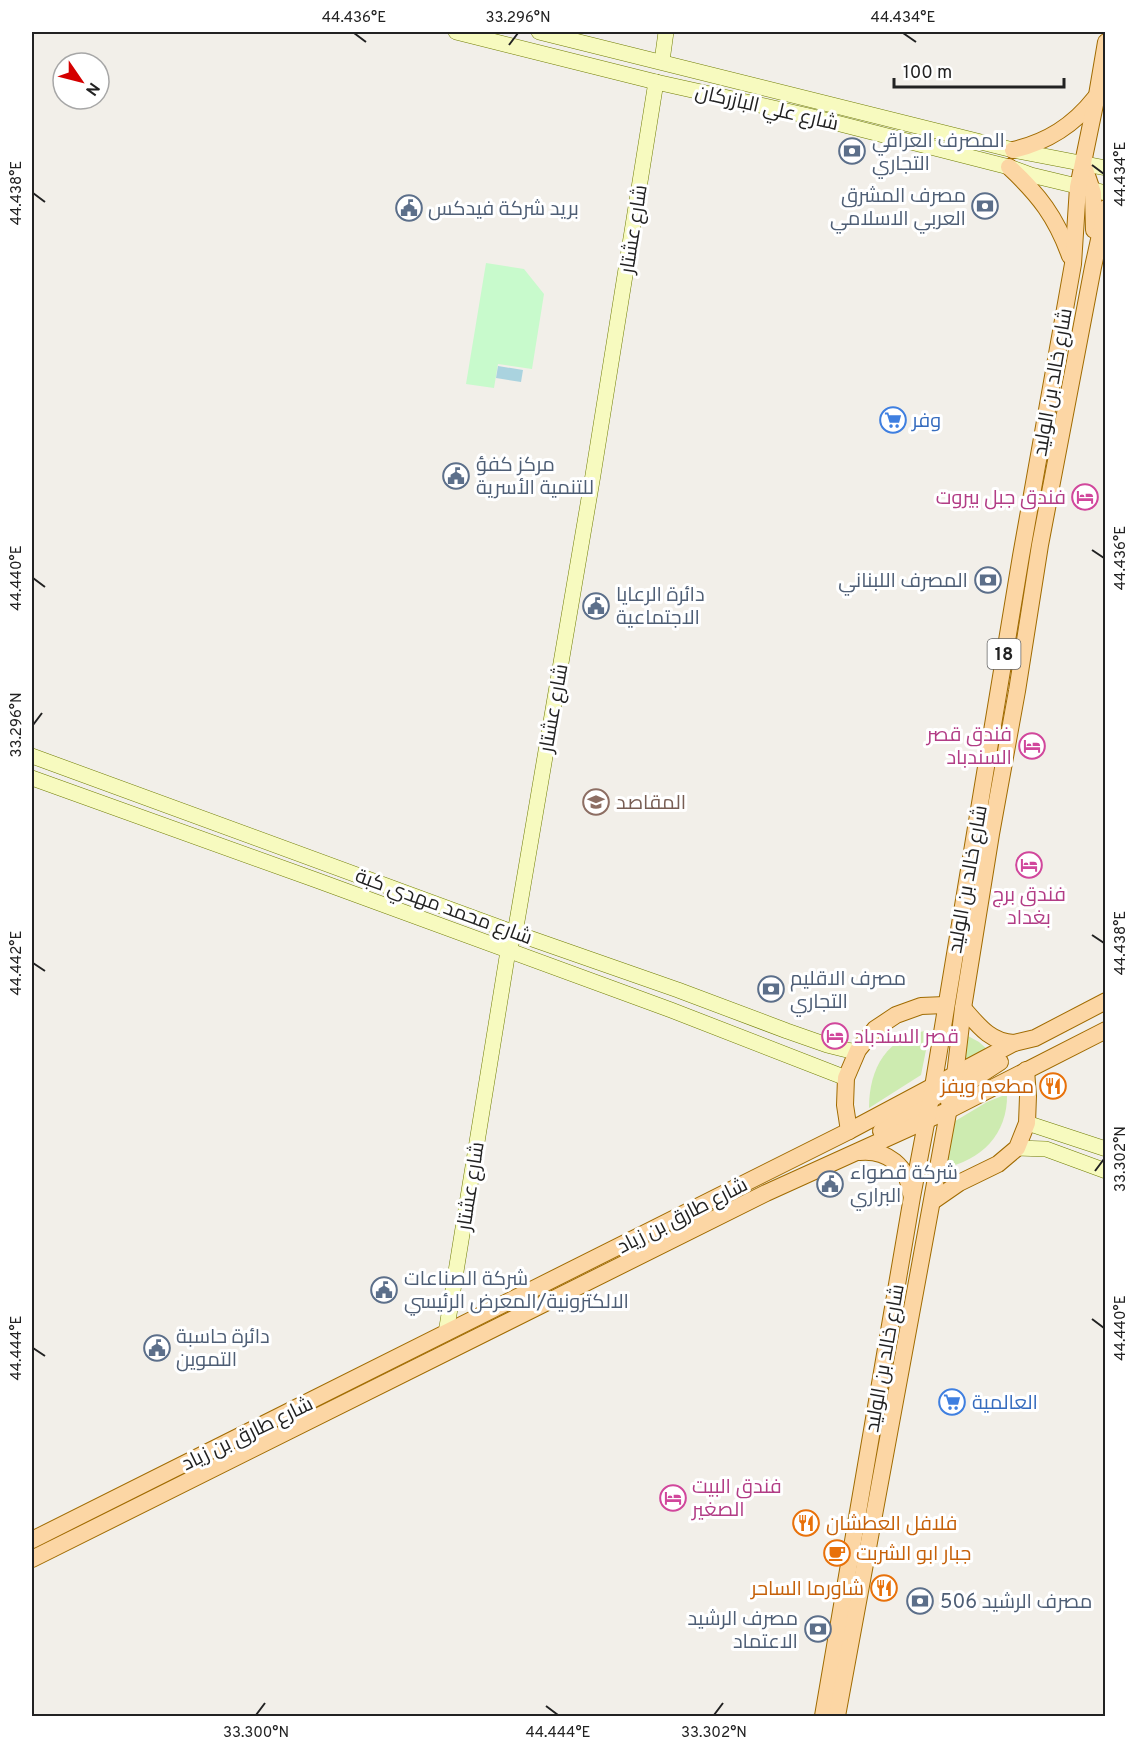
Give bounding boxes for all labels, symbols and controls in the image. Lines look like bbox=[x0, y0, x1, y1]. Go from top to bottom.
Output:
text: 44.436°E bbox=[322, 9, 386, 28]
text: 33.296°N bbox=[485, 9, 551, 28]
text: 44.434°E bbox=[871, 9, 935, 28]
north arrow bbox=[51, 51, 111, 111]
scale bar bbox=[894, 51, 1064, 89]
text: 100 m bbox=[903, 62, 952, 85]
text: N bbox=[80, 78, 103, 99]
street label: شارع علي البازركان bbox=[692, 80, 841, 139]
place label: المصرف العراقي التجاري bbox=[872, 129, 1005, 179]
bank icon: المصرف العراقي التجاري bbox=[837, 136, 867, 166]
text: 44.434°E bbox=[1112, 142, 1131, 206]
text: 44.438°E bbox=[8, 161, 27, 225]
street label: شارع عشتار bbox=[615, 183, 655, 277]
place label: مصرف المشرق العربي الاسلامي bbox=[830, 184, 966, 234]
bank icon: مصرف المشرق العربي الاسلامي bbox=[970, 191, 1000, 221]
public building icon: بريد شركة فيدكس bbox=[394, 193, 424, 223]
place label: بريد شركة فيدكس bbox=[428, 197, 579, 223]
street label: شارع خالد بن الوليد bbox=[1028, 306, 1080, 458]
supermarket icon: وفر bbox=[878, 405, 908, 435]
place label: وفر bbox=[911, 409, 941, 435]
place label: مركز كفؤ للتنمية الأسرية bbox=[476, 453, 594, 502]
public building icon: مركز كفؤ للتنمية الأسرية bbox=[441, 461, 471, 491]
hotel icon: فندق جبل بيروت bbox=[1070, 482, 1100, 512]
place label: فندق جبل بيروت bbox=[936, 486, 1066, 512]
text: 44.436°E bbox=[1112, 526, 1131, 590]
text: 44.440°E bbox=[8, 545, 27, 611]
bank icon: المصرف اللبناني bbox=[973, 565, 1003, 595]
place label: المصرف اللبناني bbox=[838, 569, 968, 596]
place label: دائرة الرعايا الاجتماعية bbox=[616, 583, 705, 632]
public building icon: دائرة الرعايا الاجتماعية bbox=[581, 591, 611, 621]
road number: 18 bbox=[988, 639, 1020, 669]
street label: شارع عشتار bbox=[534, 662, 576, 756]
text: 33.296°N bbox=[8, 692, 27, 758]
place label: فندق قصر السندباد bbox=[926, 723, 1012, 772]
hotel icon: فندق قصر السندباد bbox=[1017, 731, 1047, 761]
school or university icon: المقاصد bbox=[581, 787, 611, 817]
place label: المقاصد bbox=[616, 791, 686, 817]
street label: شارع خالد بن الوليد bbox=[943, 803, 995, 955]
hotel icon: فندق برج بغداد bbox=[1014, 850, 1044, 880]
street label: شارع محمد مهدي كبة bbox=[351, 864, 535, 953]
place label: فندق برج بغداد bbox=[992, 883, 1066, 932]
text: 44.438°E bbox=[1112, 911, 1131, 975]
text: 44.442°E bbox=[8, 931, 27, 995]
place label: مصرف الاقليم التجاري bbox=[790, 967, 906, 1017]
bank icon: مصرف الاقليم التجاري bbox=[756, 974, 786, 1004]
hotel icon: قصر السندباد bbox=[820, 1021, 850, 1051]
place label: قصر السندباد bbox=[854, 1025, 959, 1051]
restaurant icon: مطعم ويفز bbox=[1038, 1071, 1068, 1101]
place label: مطعم ويفز bbox=[940, 1075, 1034, 1101]
text: 33.302°N bbox=[1112, 1126, 1131, 1192]
street label: شارع عشتار bbox=[452, 1140, 492, 1234]
place label: شركة قصواء البراري bbox=[850, 1161, 958, 1211]
public building icon: شركة قصواء البراري bbox=[815, 1169, 845, 1199]
street label: شارع طارق بن زياد bbox=[613, 1173, 753, 1261]
place label: شركة الصناعات الالكترونية/المعرض الرئيسي bbox=[404, 1267, 629, 1316]
public building icon: شركة الصناعات الالكترونية/المعرض الرئيسي bbox=[369, 1275, 399, 1305]
street label: شارع خالد بن الوليد bbox=[860, 1282, 912, 1434]
text: 44.440°E bbox=[1112, 1295, 1131, 1361]
text: 44.444°E bbox=[8, 1315, 27, 1381]
place label: دائرة حاسبة التموين bbox=[176, 1325, 270, 1374]
public building icon: دائرة حاسبة التموين bbox=[142, 1333, 172, 1363]
supermarket icon: العالمية bbox=[937, 1387, 967, 1417]
place label: العالمية bbox=[972, 1391, 1038, 1417]
street label: شارع طارق بن زياد bbox=[178, 1392, 318, 1478]
place label: فندق البيت الصغير bbox=[691, 1475, 782, 1524]
hotel icon: فندق البيت الصغير bbox=[658, 1483, 688, 1513]
restaurant icon: فلافل العطشان bbox=[791, 1508, 821, 1538]
place label: فلافل العطشان bbox=[826, 1512, 957, 1538]
cafe icon: جبار ابو الشربت bbox=[822, 1538, 852, 1568]
place label: جبار ابو الشربت bbox=[856, 1542, 971, 1568]
restaurant icon: شاورما الساحر bbox=[869, 1573, 899, 1603]
place label: شاورما الساحر bbox=[750, 1577, 864, 1603]
bank icon: مصرف الرشيد 506 bbox=[905, 1586, 935, 1616]
place label: مصرف الرشيد 506 bbox=[940, 1590, 1092, 1616]
place label: مصرف الرشيد الاعتماد bbox=[687, 1607, 798, 1656]
bank icon: مصرف الرشيد الاعتماد bbox=[803, 1614, 833, 1644]
text: 33.300°N bbox=[223, 1724, 289, 1743]
text: 44.444°E bbox=[525, 1724, 591, 1743]
text: 33.302°N bbox=[681, 1724, 747, 1743]

